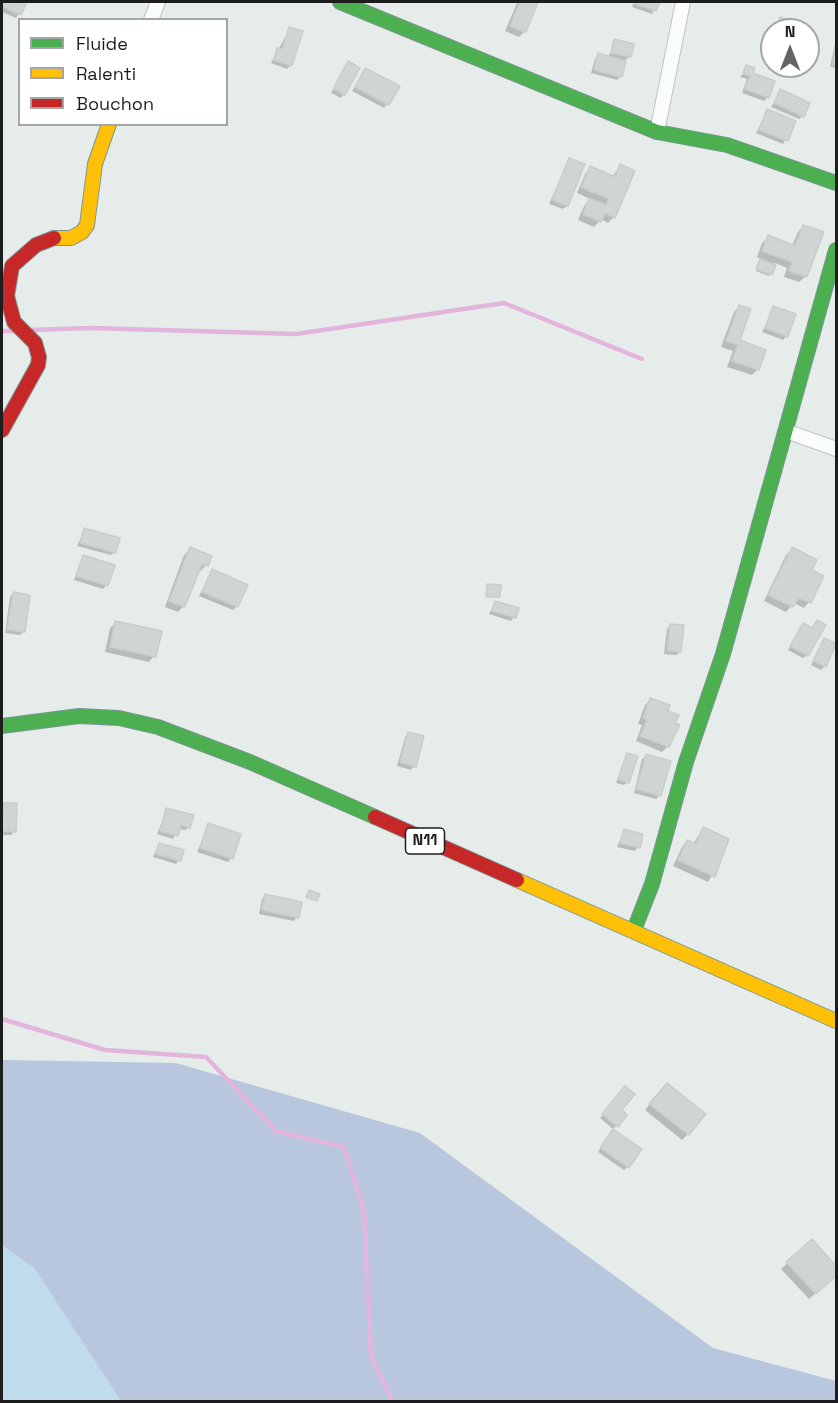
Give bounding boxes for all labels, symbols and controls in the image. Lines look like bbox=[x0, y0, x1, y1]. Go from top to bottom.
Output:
legend bbox=[18, 18, 228, 126]
north arrow bbox=[760, 18, 820, 78]
text: N bbox=[785, 21, 795, 42]
text: Fluide bbox=[76, 32, 128, 55]
text: Ralenti bbox=[76, 62, 136, 85]
text: Bouchon bbox=[76, 92, 154, 115]
road number: N11 bbox=[406, 828, 444, 854]

